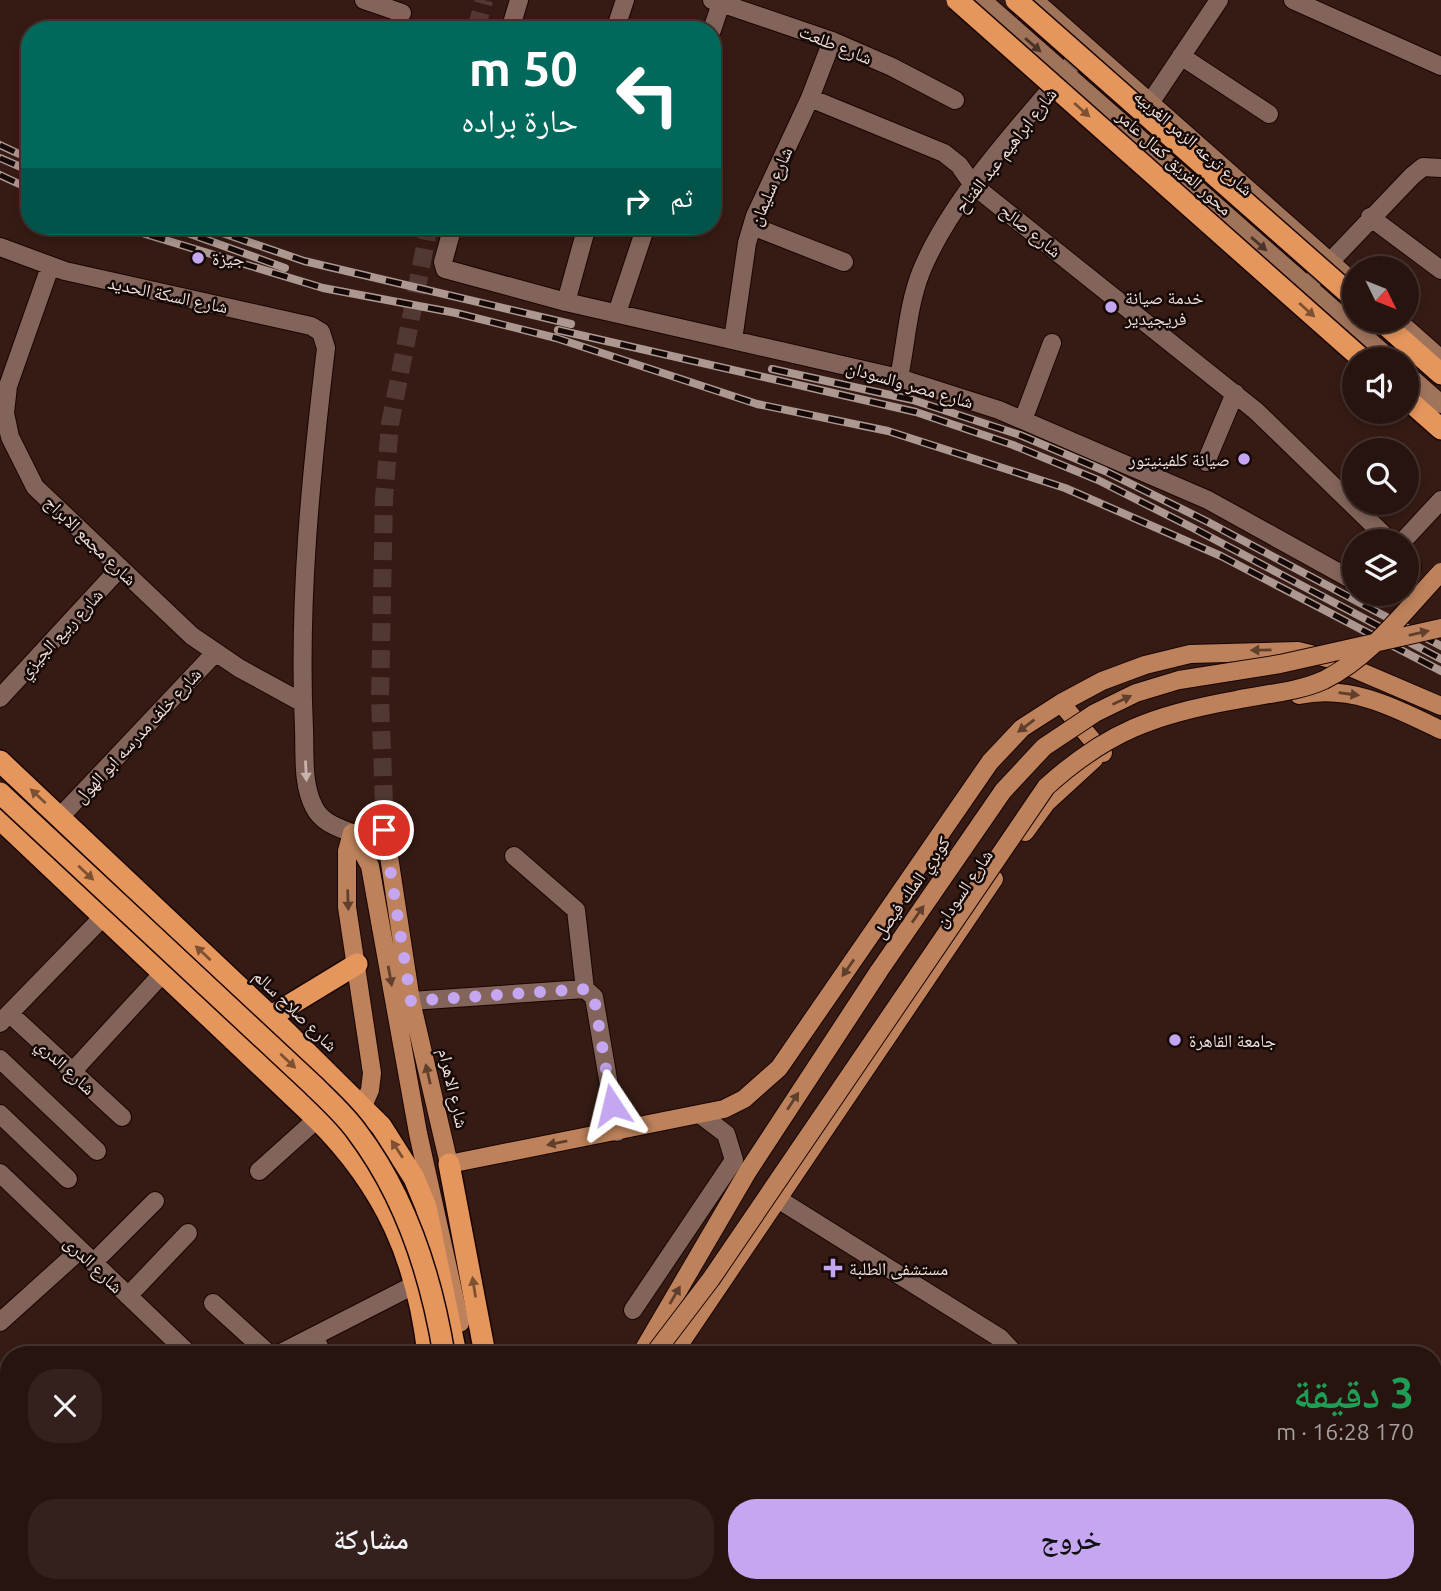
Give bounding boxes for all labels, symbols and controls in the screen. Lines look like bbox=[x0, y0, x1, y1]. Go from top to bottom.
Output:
street label: شارع طلعت bbox=[796, 20, 875, 70]
one-way arrow bbox=[1024, 37, 1042, 53]
text: 50 m bbox=[469, 40, 578, 95]
icon: left bbox=[602, 49, 693, 140]
street label: شارع ابراهيم عبد الفتاح bbox=[950, 84, 1062, 218]
street label: شارع ترعه الزمر الغربيه bbox=[1129, 85, 1257, 200]
text: حارة براده bbox=[461, 102, 578, 138]
one-way arrow bbox=[1073, 102, 1091, 118]
street label: محور الفريق كمال عامر bbox=[1111, 105, 1236, 220]
street label: شارع سليمان bbox=[744, 144, 797, 229]
icon: right bbox=[618, 182, 656, 220]
text: ثم bbox=[670, 183, 693, 212]
street label: شارع صالح bbox=[995, 199, 1066, 263]
one-way arrow bbox=[1250, 236, 1268, 252]
place label: جيزة bbox=[212, 248, 245, 269]
marker: جيزة bbox=[190, 250, 206, 266]
north arrow bbox=[1342, 256, 1419, 332]
map controls bbox=[1342, 256, 1419, 606]
street label: شارع السكة الحديد bbox=[106, 272, 230, 318]
place label: خدمة صيانة فريجيدير bbox=[1124, 287, 1204, 329]
marker: خدمة صيانة فريجيدير bbox=[1103, 299, 1119, 315]
one-way arrow bbox=[1298, 302, 1316, 318]
button: sound bbox=[1342, 347, 1419, 424]
street label: شارع مصر والسودان bbox=[844, 356, 976, 414]
button: search bbox=[1342, 438, 1419, 515]
place label: صيانة كلفينيتور bbox=[1128, 449, 1230, 470]
marker: صيانة كلفينيتور bbox=[1236, 451, 1252, 467]
street label: شارع مجمع الابراج bbox=[39, 491, 141, 591]
button: layers bbox=[1342, 529, 1419, 606]
street label: شارع ربيع الجيزي bbox=[14, 584, 110, 685]
one-way arrow bbox=[1408, 628, 1430, 639]
one-way arrow bbox=[1250, 645, 1272, 656]
street label: شارع خلف مدرسه ابو الهول bbox=[69, 664, 206, 808]
one-way arrow bbox=[1339, 689, 1361, 700]
one-way arrow bbox=[1111, 694, 1132, 705]
one-way arrow bbox=[1017, 719, 1035, 733]
one-way arrow bbox=[301, 761, 312, 783]
one-way arrow bbox=[30, 789, 47, 805]
pin bbox=[354, 800, 414, 860]
icon: arrive bbox=[365, 811, 403, 849]
street label: كوبري الملك فيصل bbox=[869, 832, 958, 945]
street label: شارع السودان bbox=[930, 845, 998, 932]
one-way arrow bbox=[77, 864, 94, 880]
one-way arrow bbox=[342, 890, 353, 912]
one-way arrow bbox=[911, 905, 924, 924]
one-way arrow bbox=[195, 945, 212, 961]
one-way arrow bbox=[841, 959, 855, 977]
street label: شارع صلاح سالم bbox=[248, 965, 342, 1057]
one-way arrow bbox=[384, 965, 395, 987]
place label: جامعة القاهرة bbox=[1189, 1030, 1276, 1051]
marker: جامعة القاهرة bbox=[1167, 1032, 1183, 1048]
street label: شارع الدري bbox=[29, 1034, 100, 1102]
street label: شارع الاهرام bbox=[432, 1046, 473, 1131]
one-way arrow bbox=[279, 1053, 296, 1069]
one-way arrow bbox=[422, 1063, 433, 1085]
position arrow bbox=[575, 1068, 649, 1142]
one-way arrow bbox=[787, 1092, 800, 1111]
one-way arrow bbox=[546, 1138, 568, 1149]
one-way arrow bbox=[390, 1140, 404, 1158]
street label: شارع الدرى bbox=[59, 1231, 127, 1298]
marker: مستشفى الطلبة bbox=[823, 1258, 843, 1278]
place label: مستشفى الطلبة bbox=[849, 1258, 948, 1280]
one-way arrow bbox=[468, 1276, 479, 1298]
one-way arrow bbox=[668, 1286, 681, 1305]
button: close bbox=[28, 1369, 102, 1443]
text: 3 دقيقة bbox=[1293, 1369, 1414, 1416]
text: 170 m · 16:28 bbox=[1276, 1419, 1414, 1444]
button: مشاركة bbox=[28, 1499, 714, 1579]
button: خروج bbox=[728, 1499, 1414, 1579]

